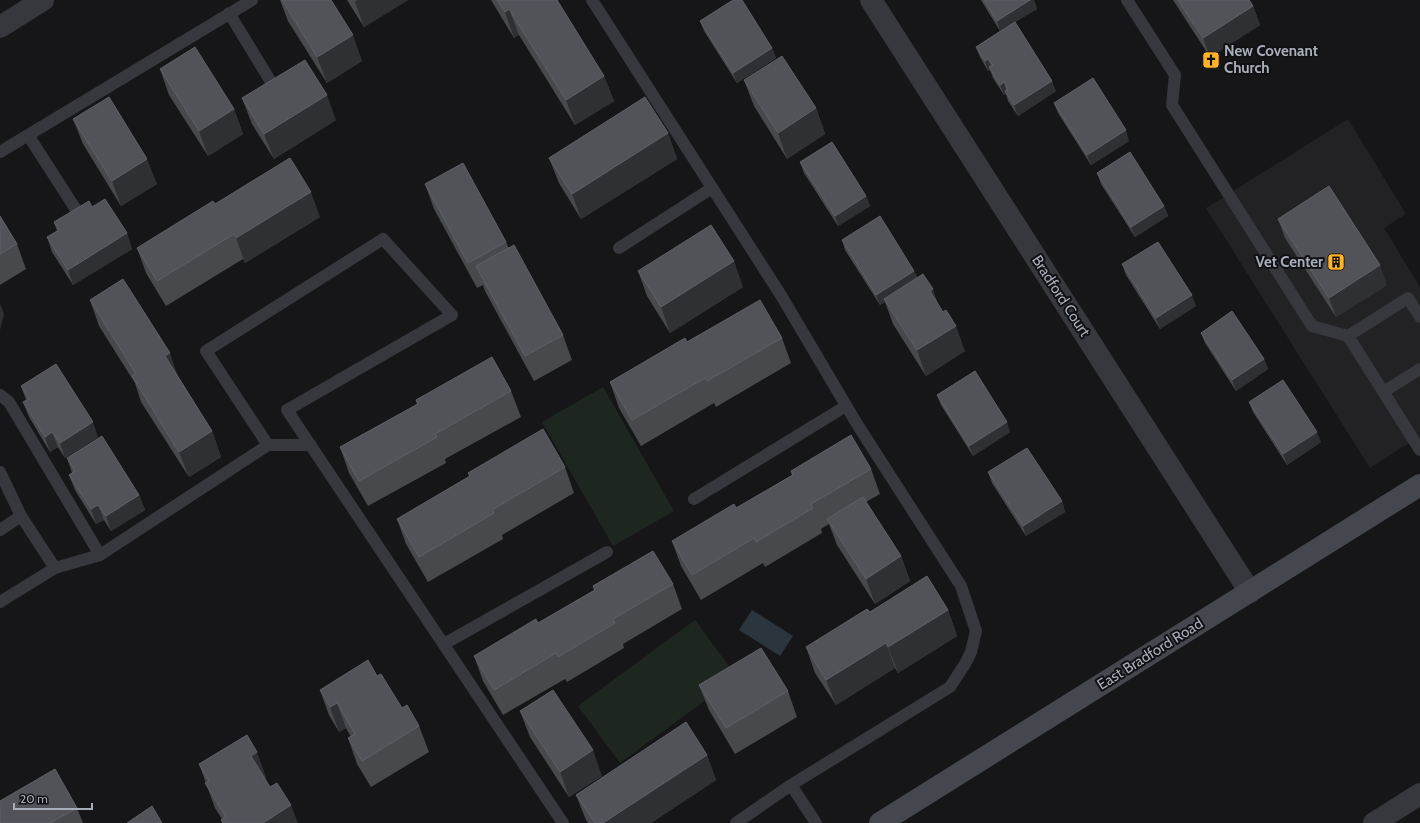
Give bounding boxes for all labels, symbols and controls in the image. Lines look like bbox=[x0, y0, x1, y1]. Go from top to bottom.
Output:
place label: New Covenant Church bbox=[1224, 42, 1318, 77]
church icon: New Covenant Church bbox=[1201, 50, 1221, 70]
street label: Bradford Court bbox=[1028, 252, 1094, 340]
building icon: Vet Center bbox=[1326, 252, 1346, 272]
place label: Vet Center bbox=[1255, 253, 1323, 271]
street label: East Bradford Road bbox=[1094, 614, 1206, 694]
scale bar bbox=[14, 785, 92, 811]
text: 20 m bbox=[20, 791, 48, 806]

